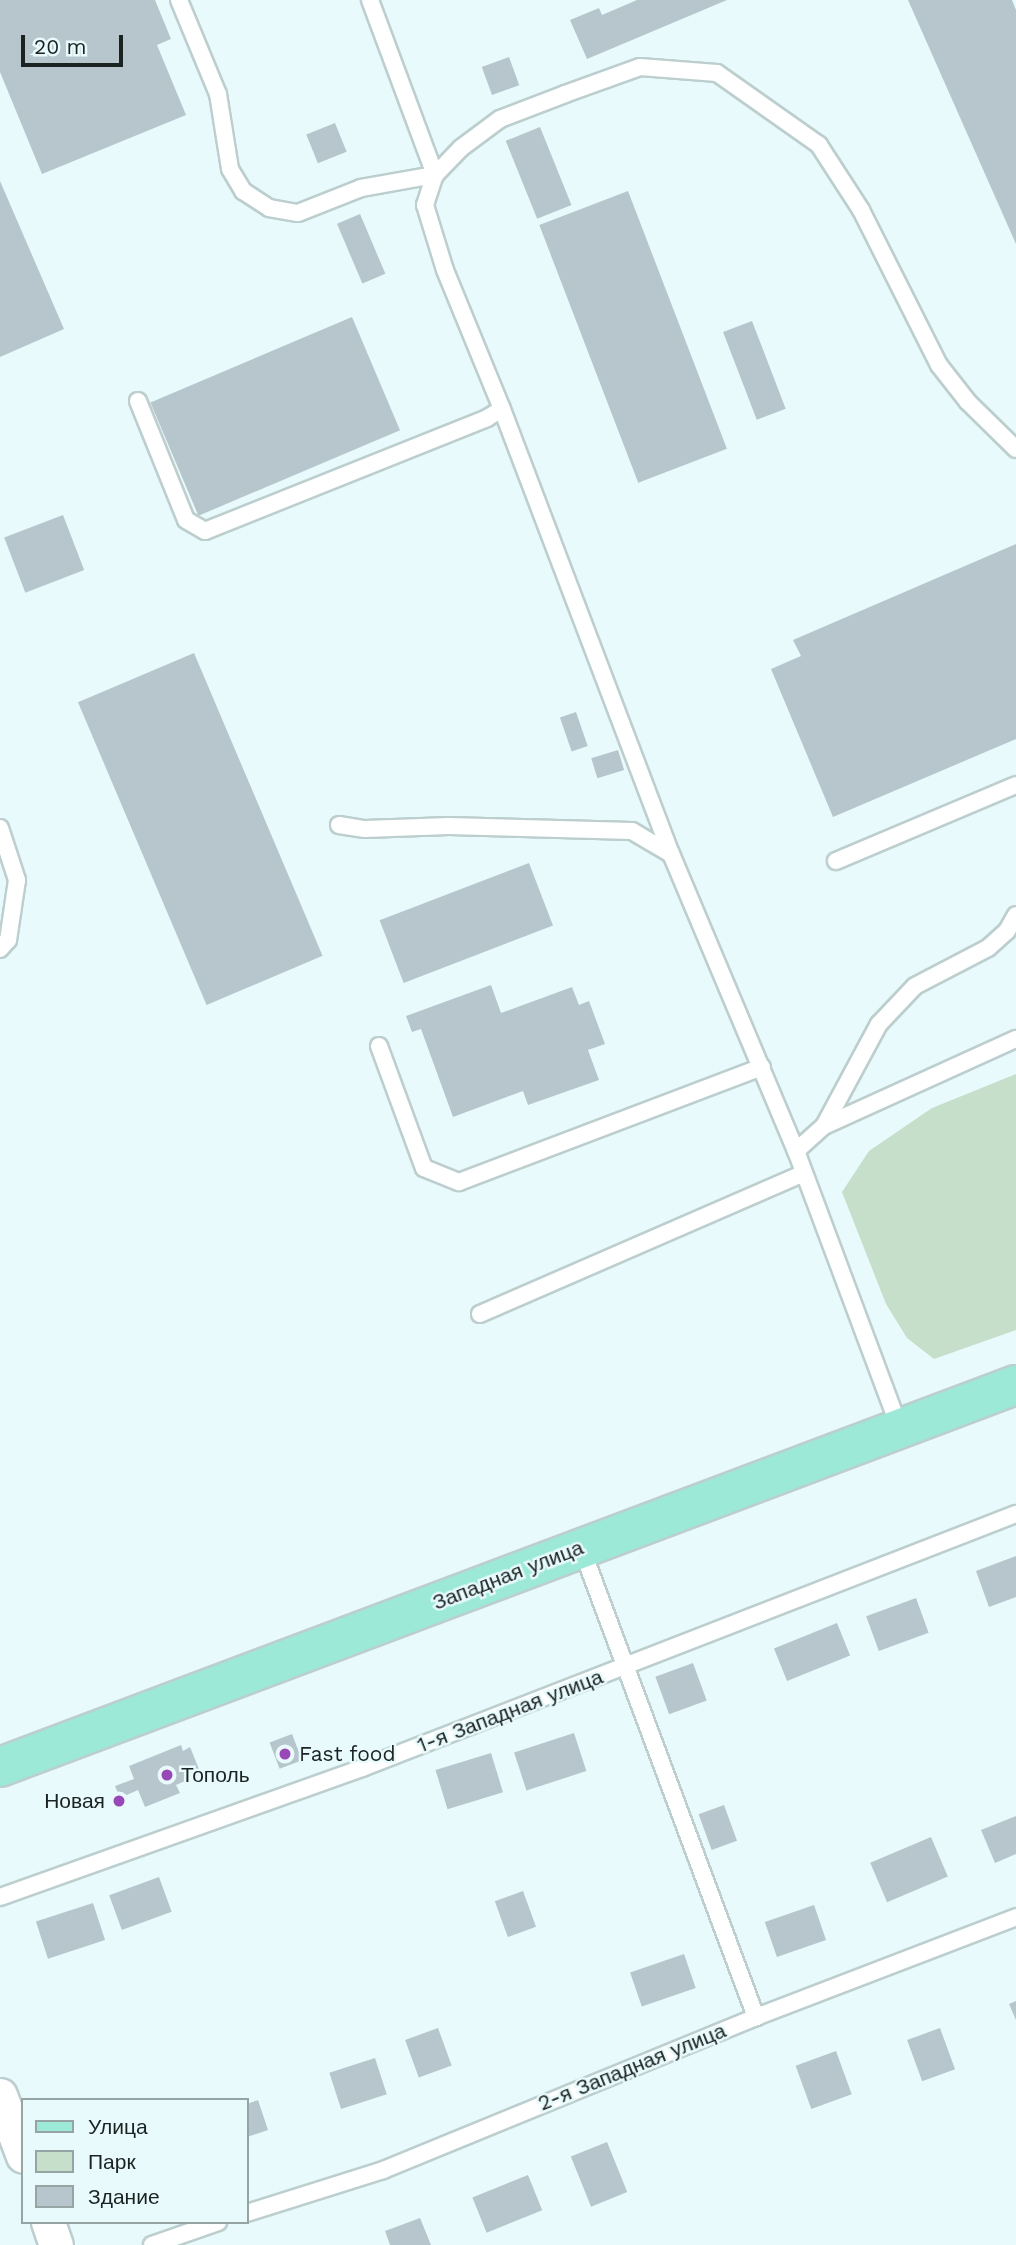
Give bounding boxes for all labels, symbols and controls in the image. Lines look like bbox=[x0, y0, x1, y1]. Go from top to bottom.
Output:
scale bar bbox=[24, 21, 126, 65]
text: 20 m bbox=[34, 34, 86, 59]
street label: Западная улица bbox=[429, 1535, 587, 1615]
street label: 1-я Западная улица bbox=[414, 1664, 606, 1758]
place label: Fast food bbox=[299, 1741, 396, 1767]
marker: Fast food bbox=[277, 1746, 293, 1762]
place label: Тополь bbox=[181, 1762, 250, 1788]
marker: Тополь bbox=[159, 1767, 175, 1783]
place label: Новая bbox=[44, 1788, 105, 1814]
marker: Новая bbox=[111, 1793, 127, 1809]
street label: 2-я Западная улица bbox=[534, 2018, 730, 2116]
legend bbox=[21, 2098, 248, 2224]
text: Улица bbox=[88, 2114, 148, 2139]
text: Парк bbox=[88, 2149, 136, 2174]
text: Здание bbox=[88, 2184, 160, 2209]

